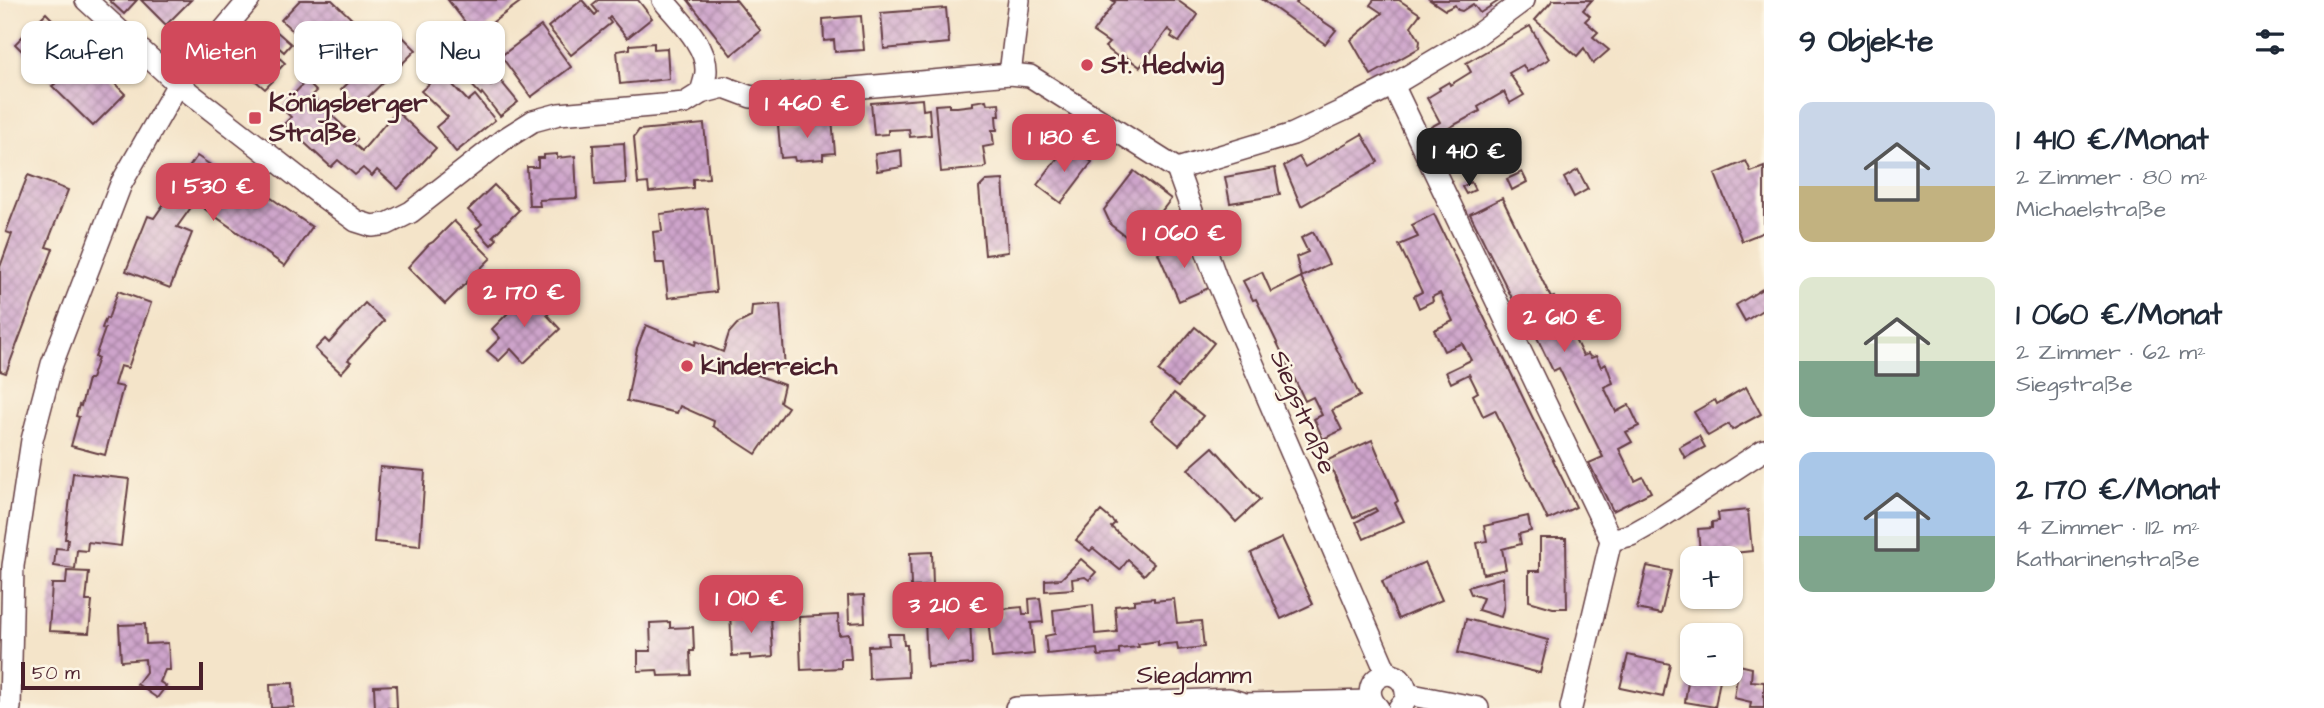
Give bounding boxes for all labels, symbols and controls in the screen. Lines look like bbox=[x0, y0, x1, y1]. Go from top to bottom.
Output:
chip: Kaufen bbox=[21, 21, 147, 84]
chip: Mieten bbox=[161, 21, 280, 84]
chip: Filter bbox=[294, 21, 402, 84]
chip: Neu bbox=[416, 21, 505, 84]
text: 9 Objekte bbox=[1799, 21, 1933, 63]
icon: filters bbox=[2251, 23, 2289, 61]
place label: St. Hedwig bbox=[1100, 47, 1224, 86]
marker: St. Hedwig bbox=[1079, 57, 1095, 73]
pin: 1 460 € bbox=[742, 80, 872, 140]
place label: Königsberger Straße bbox=[268, 85, 428, 151]
text: 1 460 € bbox=[765, 87, 849, 119]
marker: Königsberger Straße bbox=[247, 110, 263, 126]
pin: 1 180 € bbox=[999, 114, 1129, 174]
text: 1 410 €/Monat bbox=[2016, 119, 2209, 161]
text: 1 180 € bbox=[1028, 121, 1100, 153]
pin: 1 410 € bbox=[1404, 128, 1534, 188]
icon: home bbox=[1855, 130, 1939, 214]
text: 1 410 € bbox=[1433, 135, 1505, 167]
text: 2 Zimmer · 80 m² bbox=[2016, 161, 2208, 193]
pin: 1 530 € bbox=[148, 164, 278, 223]
text: 1 530 € bbox=[172, 170, 254, 202]
text: Michaelstraße bbox=[2016, 193, 2166, 225]
pin: 1 060 € bbox=[1119, 210, 1249, 270]
text: 1 060 € bbox=[1142, 217, 1226, 249]
pin: 2 170 € bbox=[459, 270, 589, 329]
text: 2 170 € bbox=[483, 276, 565, 308]
pin: 2 610 € bbox=[1499, 294, 1629, 354]
text: 1 060 €/Monat bbox=[2016, 294, 2222, 336]
text: 2 610 € bbox=[1523, 301, 1605, 333]
icon: home bbox=[1855, 305, 1939, 389]
text: 2 Zimmer · 62 m² bbox=[2016, 336, 2206, 368]
street label: Siegstraße bbox=[1259, 344, 1345, 480]
place label: kinderreich bbox=[701, 348, 838, 384]
marker: kinderreich bbox=[679, 358, 695, 374]
text: Siegstraße bbox=[2016, 368, 2133, 400]
text: 2 170 €/Monat bbox=[2016, 469, 2220, 511]
icon: home bbox=[1855, 480, 1939, 564]
text: 4 Zimmer · 112 m² bbox=[2016, 511, 2200, 543]
text: Katharinenstraße bbox=[2016, 543, 2200, 575]
map controls bbox=[1680, 546, 1743, 686]
button: + bbox=[1680, 546, 1743, 609]
pin: 1 010 € bbox=[686, 576, 816, 635]
text: 1 010 € bbox=[715, 582, 787, 614]
pin: 3 210 € bbox=[883, 582, 1013, 642]
text: 3 210 € bbox=[908, 589, 988, 621]
button: − bbox=[1680, 623, 1743, 686]
street label: Siegdamm bbox=[1136, 657, 1252, 695]
scale bar bbox=[21, 659, 203, 691]
text: 50 m bbox=[32, 660, 80, 687]

